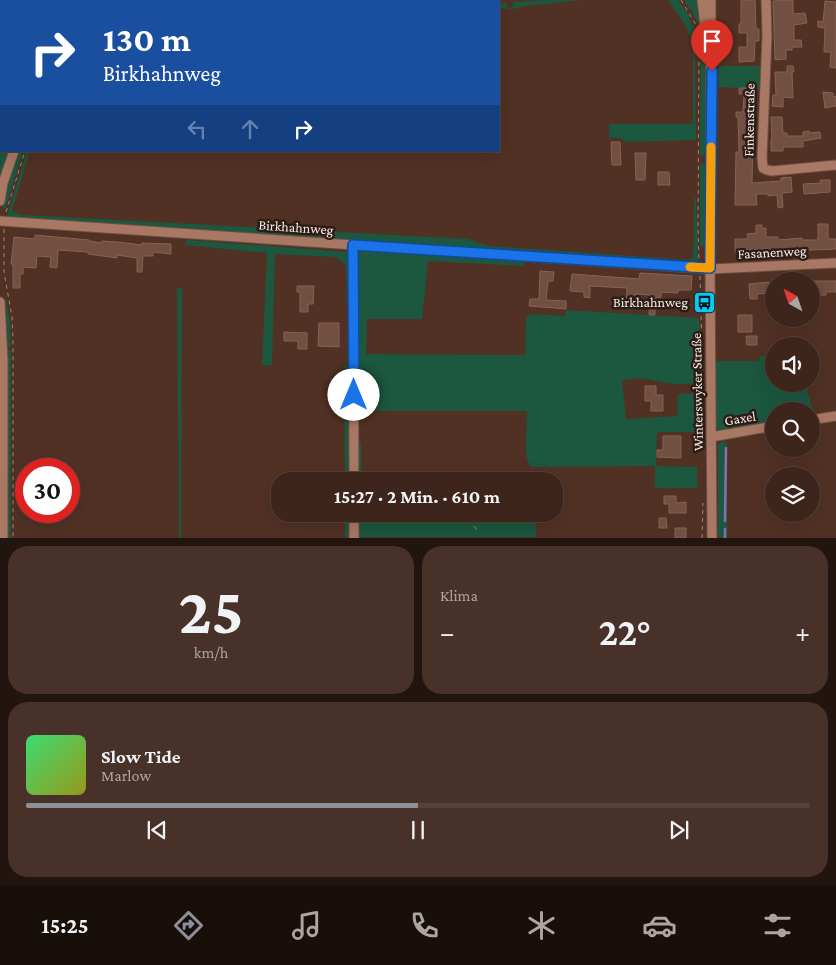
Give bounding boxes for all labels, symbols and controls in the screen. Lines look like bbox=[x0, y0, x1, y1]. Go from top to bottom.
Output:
icon: right bbox=[20, 20, 85, 85]
text: 130 m bbox=[103, 20, 191, 59]
pin bbox=[691, 20, 733, 71]
icon: arrive bbox=[698, 27, 726, 55]
text: Birkhahnweg bbox=[103, 61, 221, 86]
street label: Finkenstraße bbox=[740, 83, 758, 157]
icon: left bbox=[183, 115, 211, 143]
icon: ahead bbox=[236, 115, 264, 143]
icon: right bbox=[289, 115, 317, 143]
street label: Birkhahnweg bbox=[258, 216, 334, 238]
street label: Fasanenweg bbox=[737, 242, 807, 262]
north arrow bbox=[765, 272, 820, 328]
map controls bbox=[765, 272, 820, 522]
bus stop icon: Birkhahnweg bbox=[692, 290, 716, 314]
place label: Birkhahnweg bbox=[613, 294, 688, 310]
street label: Winterswyker Straße bbox=[688, 333, 706, 451]
button: sound bbox=[765, 337, 820, 392]
position arrow bbox=[327, 368, 379, 420]
button: search bbox=[765, 402, 820, 457]
street label: Gaxel bbox=[723, 408, 757, 428]
speed limit sign: 30 bbox=[15, 458, 80, 523]
button: layers bbox=[765, 467, 820, 522]
text: 15:27 · 2 Min. · 610 m bbox=[334, 486, 500, 507]
text: 25 bbox=[179, 575, 244, 647]
text: Klima bbox=[440, 587, 478, 604]
text: 22° bbox=[599, 611, 651, 653]
text: − bbox=[440, 617, 455, 648]
text: + bbox=[795, 617, 810, 648]
text: km/h bbox=[194, 644, 228, 661]
text: Slow Tide bbox=[101, 746, 181, 767]
text: Marlow bbox=[101, 767, 151, 784]
icon: previous bbox=[143, 816, 171, 844]
icon: pause bbox=[404, 816, 432, 844]
icon: next bbox=[665, 816, 693, 844]
icon: directions bbox=[171, 908, 206, 943]
icon: music bbox=[289, 908, 324, 943]
icon: phone bbox=[407, 908, 442, 943]
icon: climate bbox=[524, 908, 559, 943]
icon: car bbox=[642, 908, 677, 943]
icon: filters bbox=[760, 908, 795, 943]
text: 15:25 bbox=[41, 913, 88, 938]

